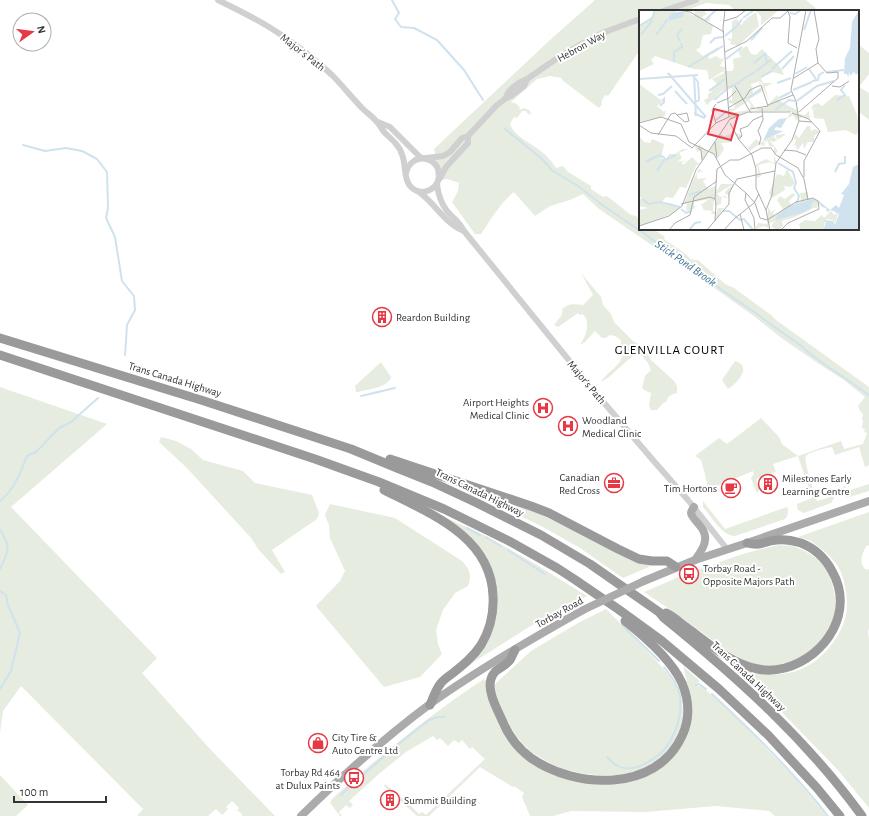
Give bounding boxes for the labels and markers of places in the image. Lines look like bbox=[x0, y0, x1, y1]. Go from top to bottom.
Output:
building icon: Reardon Building bbox=[371, 306, 393, 328]
place label: Reardon Building bbox=[396, 312, 471, 323]
place label: Airport Heights Medical Clinic bbox=[463, 397, 530, 421]
hospital icon: Airport Heights Medical Clinic bbox=[532, 397, 554, 419]
hospital icon: Woodland Medical Clinic bbox=[557, 415, 579, 437]
place label: Woodland Medical Clinic bbox=[582, 415, 642, 439]
place label: Canadian Red Cross bbox=[559, 472, 600, 496]
office icon: Canadian Red Cross bbox=[603, 472, 625, 494]
building icon: Milestones Early Learning Centre bbox=[757, 473, 779, 495]
place label: Milestones Early Learning Centre bbox=[782, 473, 852, 497]
cafe icon: Tim Hortons bbox=[720, 477, 742, 499]
place label: Tim Hortons bbox=[664, 483, 717, 494]
bus stop icon: Torbay Road - Opposite Majors Path bbox=[678, 563, 700, 585]
place label: Torbay Road - Opposite Majors Path bbox=[703, 563, 795, 587]
shop icon: City Tire & Auto Centre Ltd bbox=[307, 732, 329, 754]
place label: City Tire & Auto Centre Ltd bbox=[332, 732, 398, 756]
place label: Torbay Rd 464 at Dulux Paints bbox=[276, 767, 340, 791]
bus stop icon: Torbay Rd 464 at Dulux Paints bbox=[343, 767, 365, 789]
building icon: Summit Building bbox=[379, 789, 401, 811]
place label: Summit Building bbox=[404, 795, 477, 806]

